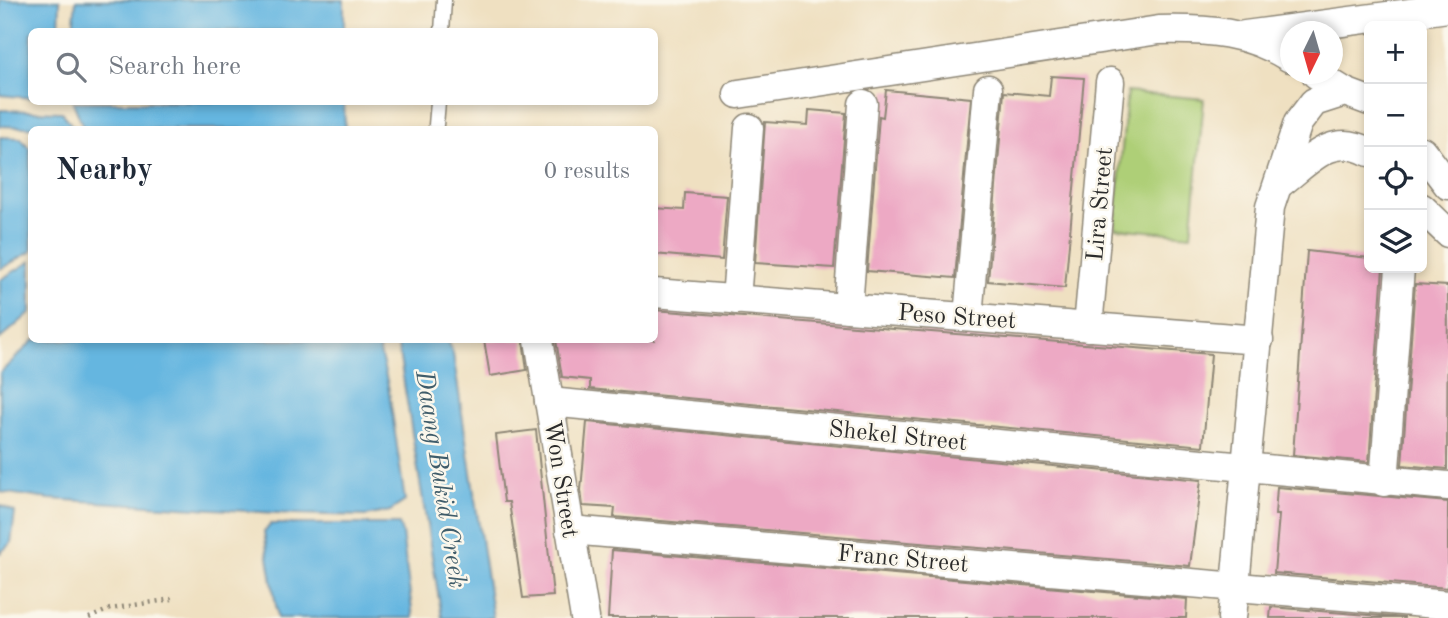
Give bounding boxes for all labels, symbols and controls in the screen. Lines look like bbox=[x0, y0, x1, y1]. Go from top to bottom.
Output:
north arrow bbox=[1280, 21, 1343, 84]
map controls bbox=[1364, 21, 1427, 273]
button: + bbox=[1364, 21, 1427, 84]
search box bbox=[28, 28, 658, 105]
icon: search bbox=[52, 48, 90, 86]
text: Search here bbox=[108, 54, 241, 80]
button: − bbox=[1364, 84, 1427, 147]
street label: Lira Street bbox=[1084, 146, 1118, 262]
button: locate bbox=[1364, 147, 1427, 210]
text: Nearby bbox=[56, 156, 153, 186]
text: 0 results bbox=[544, 160, 630, 183]
button: layers bbox=[1364, 210, 1427, 273]
street label: Peso Street bbox=[897, 302, 1017, 334]
water label: Daang Bukid Creek bbox=[410, 368, 470, 590]
street label: Shekel Street bbox=[827, 418, 968, 456]
street label: Won Street bbox=[539, 419, 581, 540]
street label: Franc Street bbox=[836, 542, 969, 578]

